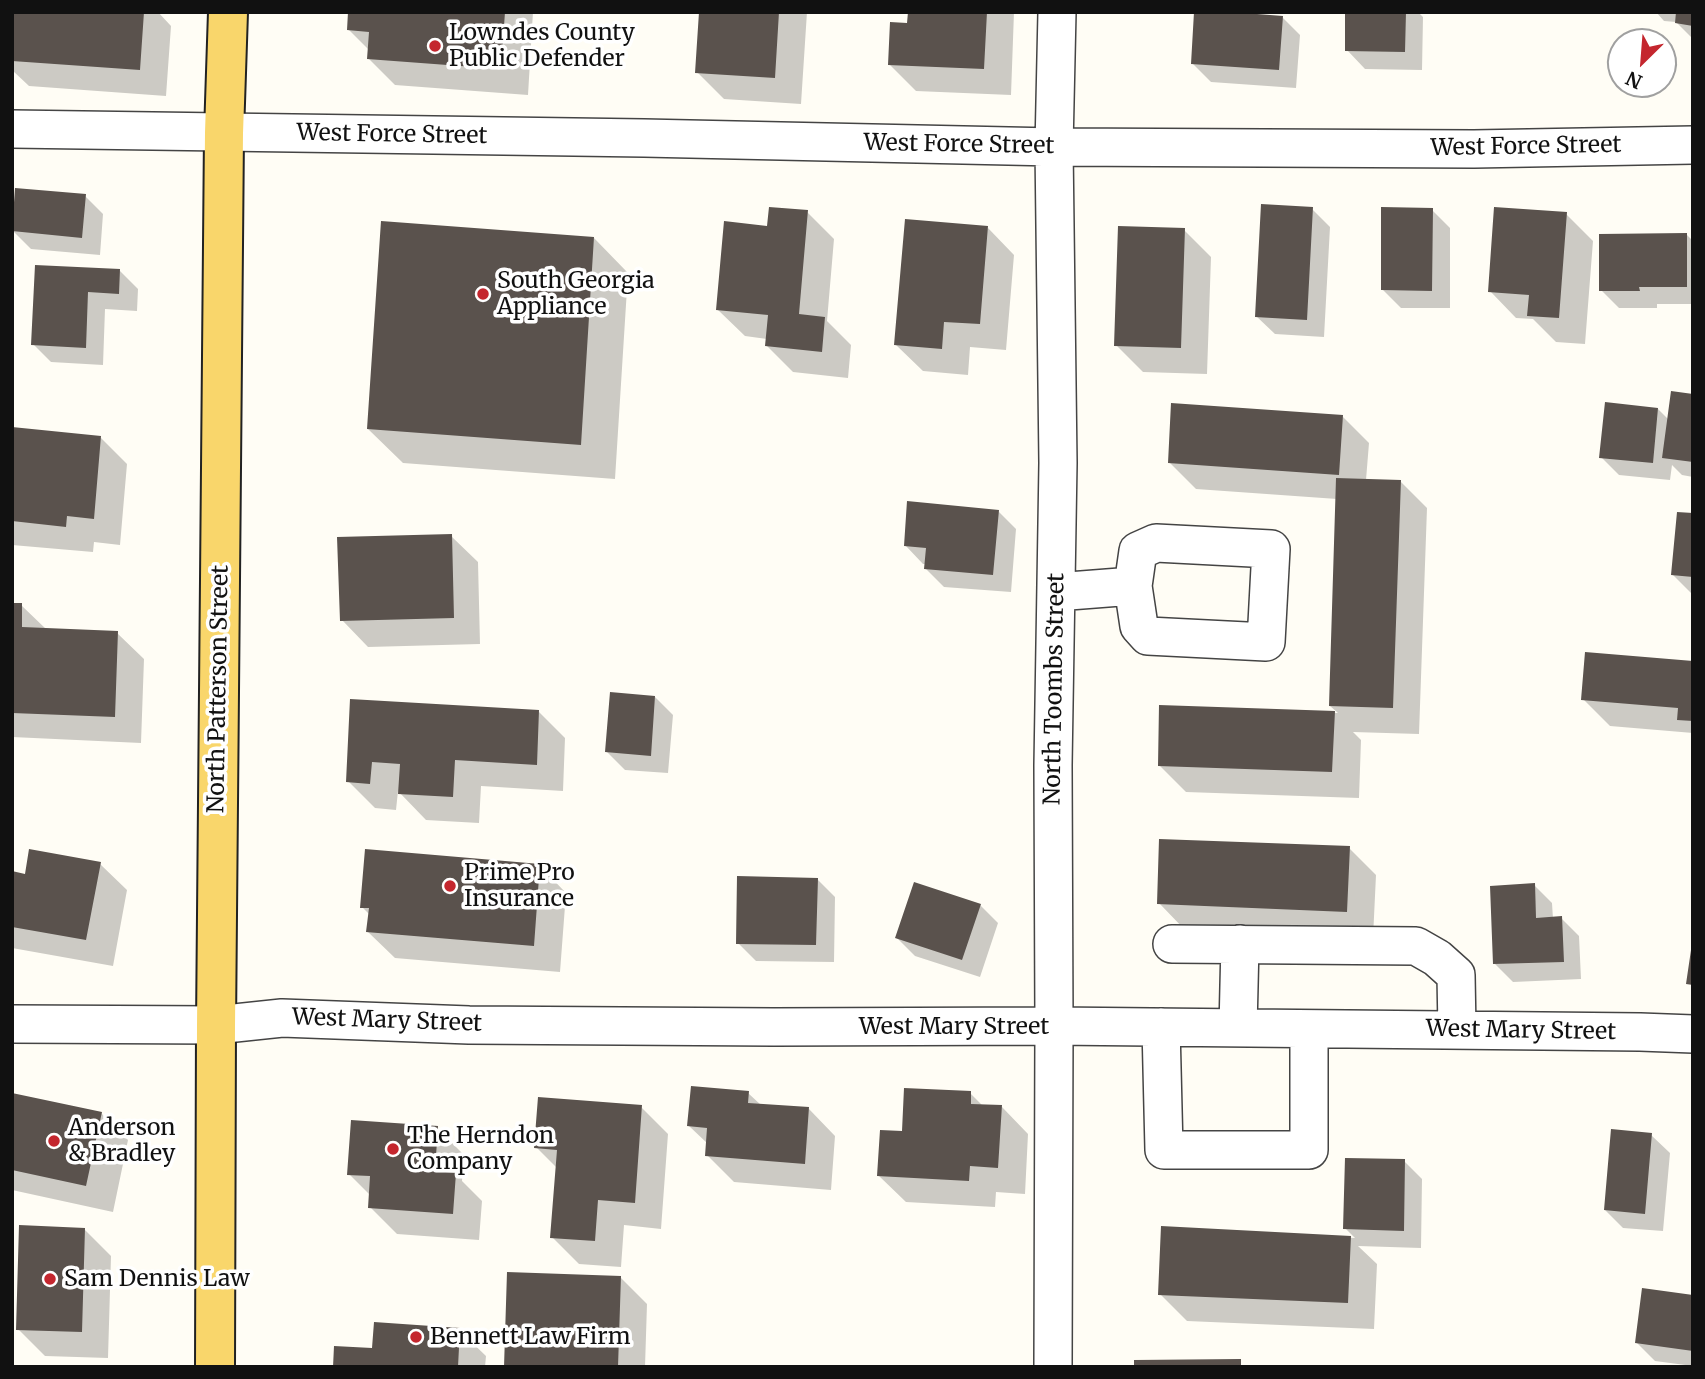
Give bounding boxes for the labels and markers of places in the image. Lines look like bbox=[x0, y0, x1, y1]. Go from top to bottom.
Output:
place label: Lowndes County Public Defender bbox=[449, 19, 635, 73]
marker: Lowndes County Public Defender bbox=[427, 38, 443, 54]
place label: South Georgia Appliance bbox=[497, 267, 655, 321]
marker: South Georgia Appliance bbox=[475, 286, 491, 302]
place label: Prime Pro Insurance bbox=[464, 859, 575, 913]
marker: Prime Pro Insurance bbox=[442, 878, 458, 894]
place label: Anderson & Bradley bbox=[68, 1114, 176, 1168]
place label: The Herndon Company bbox=[407, 1122, 554, 1176]
marker: Anderson & Bradley bbox=[46, 1133, 62, 1149]
marker: The Herndon Company bbox=[385, 1141, 401, 1157]
place label: Sam Dennis Law bbox=[64, 1265, 250, 1293]
marker: Sam Dennis Law bbox=[42, 1271, 58, 1287]
place label: Bennett Law Firm bbox=[430, 1323, 630, 1351]
marker: Bennett Law Firm bbox=[408, 1329, 424, 1345]

